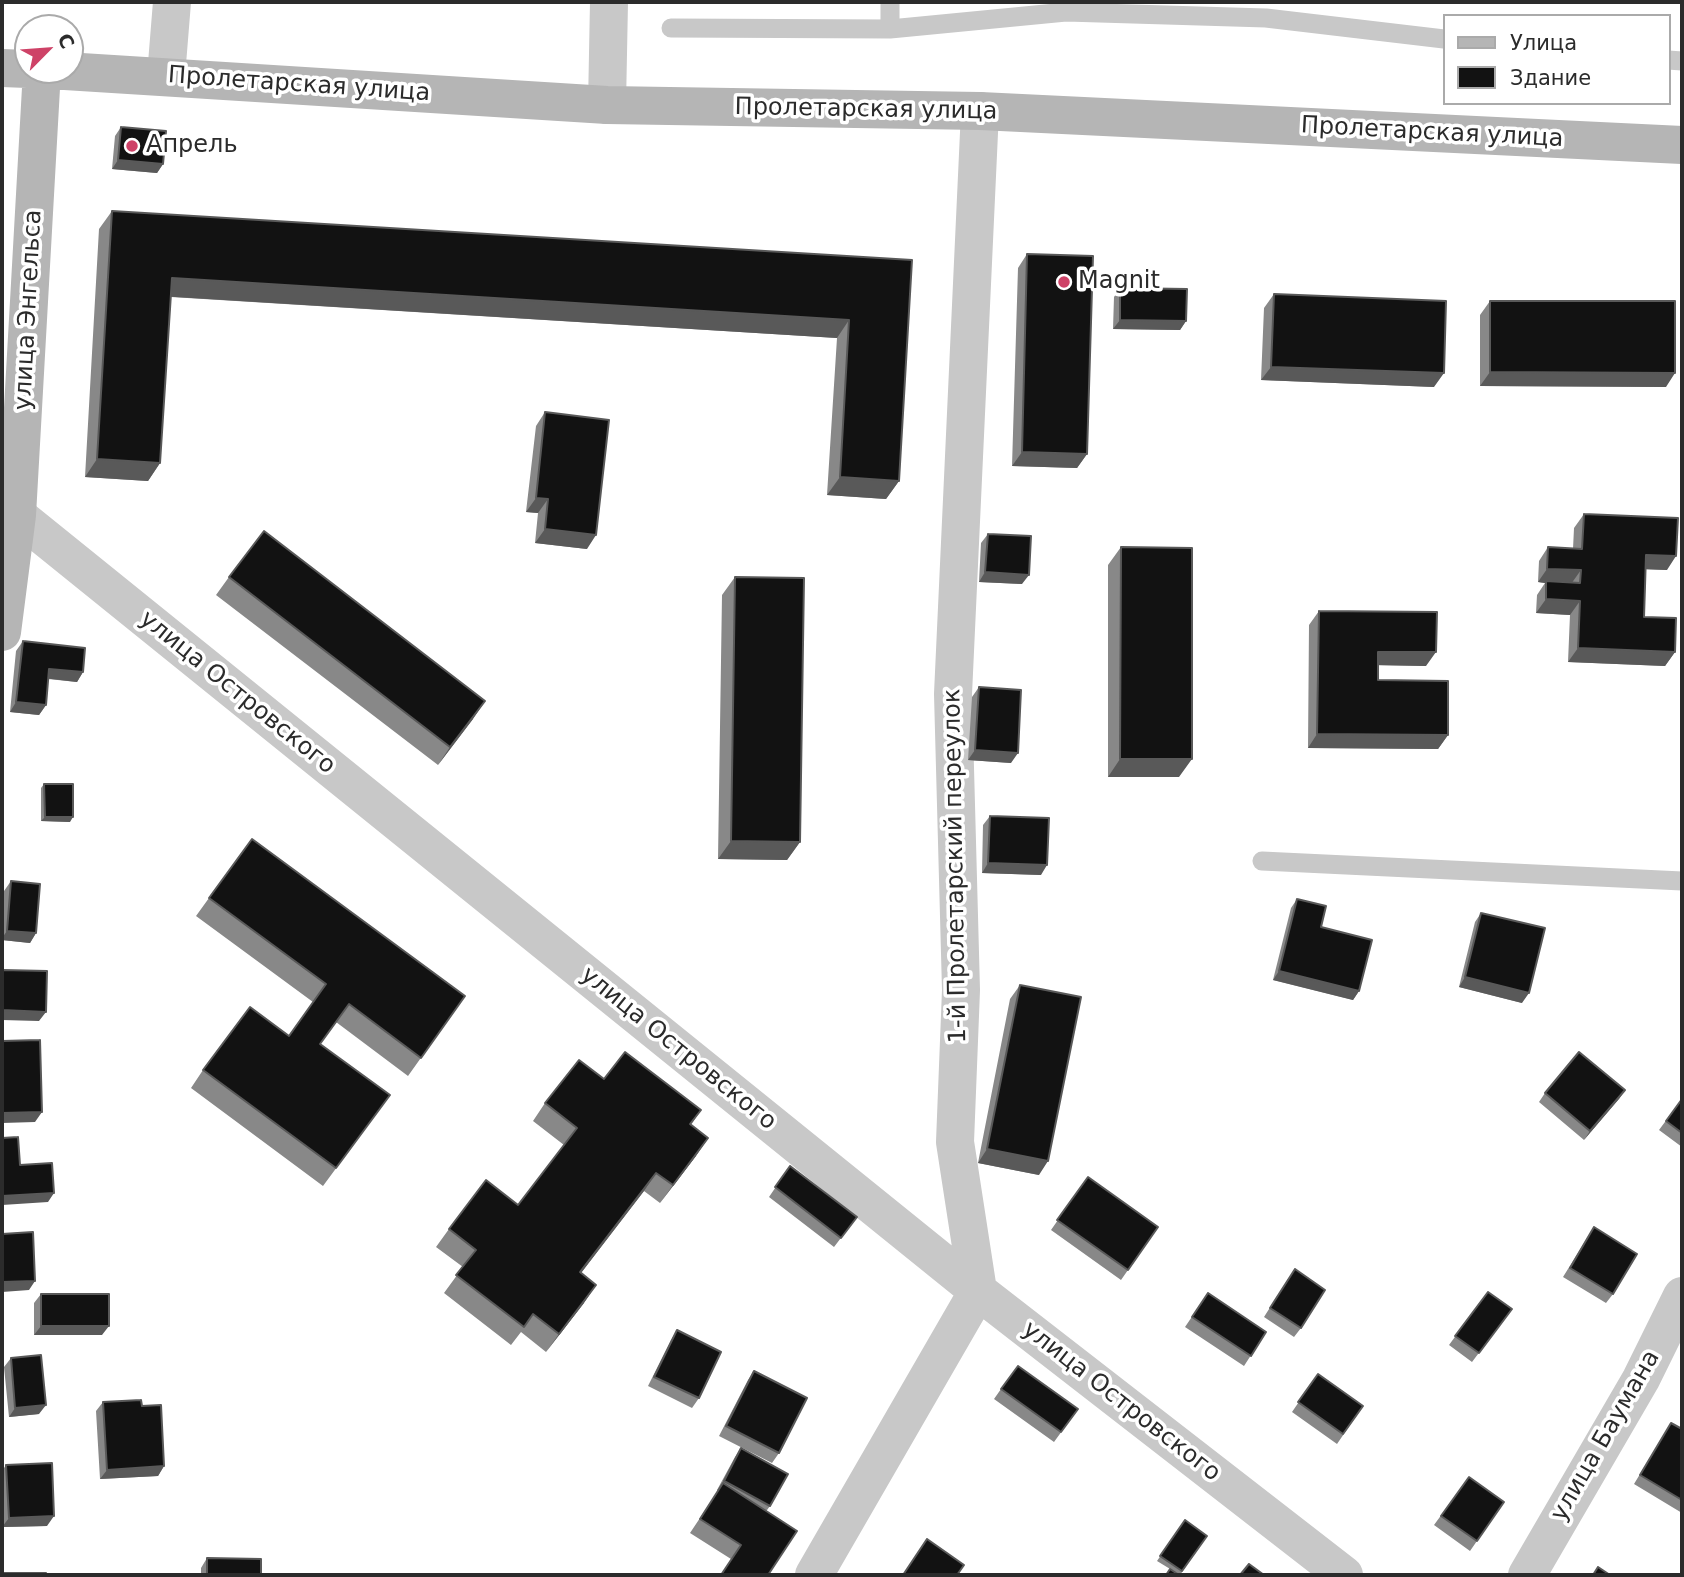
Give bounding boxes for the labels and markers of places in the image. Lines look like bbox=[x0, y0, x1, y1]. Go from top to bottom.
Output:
place label: Апрель bbox=[146, 132, 238, 160]
marker: Апрель bbox=[124, 138, 140, 154]
place label: Magnit bbox=[1078, 268, 1160, 296]
marker: Magnit bbox=[1056, 274, 1072, 290]

